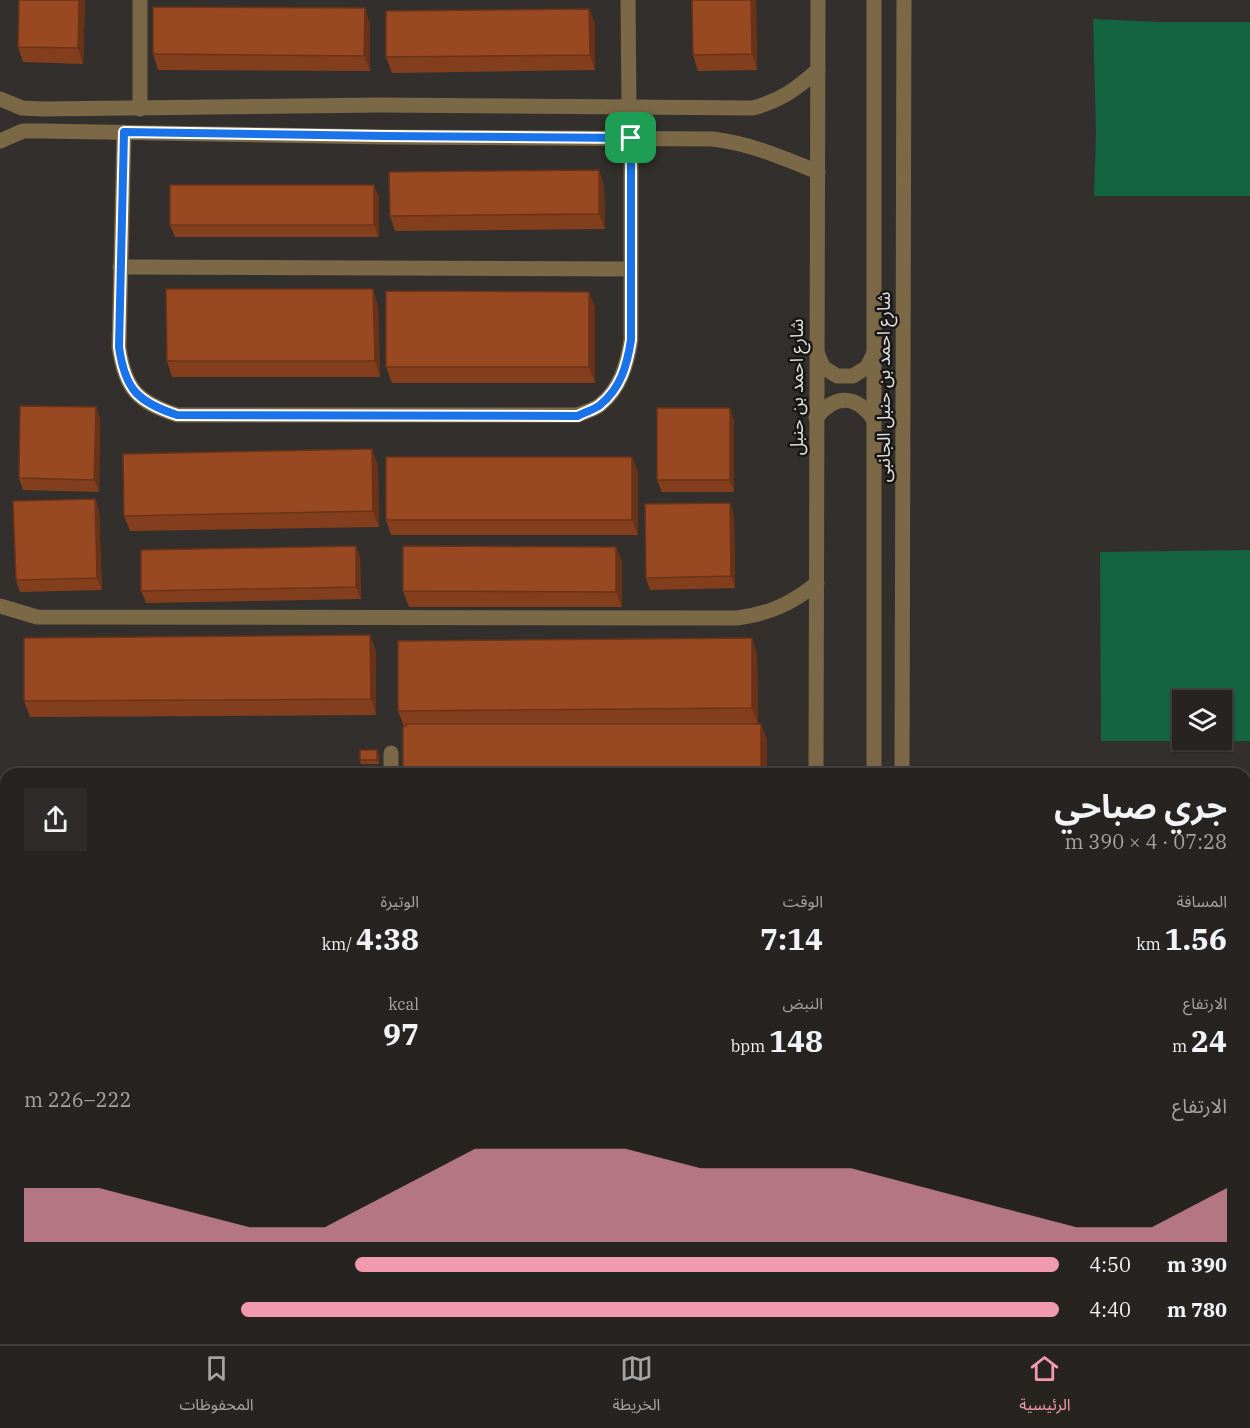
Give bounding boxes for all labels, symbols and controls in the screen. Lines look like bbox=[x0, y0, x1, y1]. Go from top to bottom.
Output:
pin bbox=[605, 112, 656, 163]
icon: arrive bbox=[614, 121, 647, 154]
street label: شارع احمد بن حنبل الجانبى bbox=[872, 292, 898, 482]
street label: شارع احمد بن حنبل bbox=[785, 319, 811, 455]
map controls bbox=[1172, 690, 1232, 750]
button: layers bbox=[1172, 690, 1232, 750]
text: جري صباحي bbox=[1054, 784, 1227, 827]
button: share bbox=[24, 788, 87, 851]
text: 07:28 · 4 × 390 m bbox=[1064, 828, 1227, 855]
text: الوتيرة bbox=[381, 891, 419, 911]
text: الوقت bbox=[783, 891, 823, 911]
text: المسافة bbox=[1177, 891, 1227, 911]
text: 4:38 bbox=[356, 919, 419, 958]
text: 7:14 bbox=[760, 919, 823, 958]
text: 1.56 bbox=[1165, 919, 1227, 958]
text: /km bbox=[322, 934, 356, 954]
text: km bbox=[1136, 934, 1165, 954]
text: النبض bbox=[782, 993, 823, 1013]
text: الارتفاع bbox=[1183, 993, 1227, 1013]
text: kcal bbox=[388, 994, 419, 1014]
text: 97 bbox=[383, 1014, 419, 1053]
text: 148 bbox=[769, 1021, 823, 1060]
text: 24 bbox=[1191, 1021, 1227, 1060]
text: bpm bbox=[731, 1036, 769, 1056]
text: m bbox=[1172, 1036, 1191, 1056]
text: 222–226 m bbox=[24, 1086, 131, 1113]
text: الارتفاع bbox=[1172, 1092, 1227, 1119]
text: 4:50 bbox=[1089, 1251, 1131, 1278]
text: 390 m bbox=[1167, 1251, 1227, 1278]
text: 4:40 bbox=[1089, 1296, 1131, 1323]
text: 780 m bbox=[1167, 1296, 1227, 1323]
tab: المحفوظات bbox=[179, 1352, 254, 1422]
tab: الخريطة bbox=[612, 1352, 660, 1422]
tab: الرئيسية bbox=[1019, 1352, 1071, 1422]

